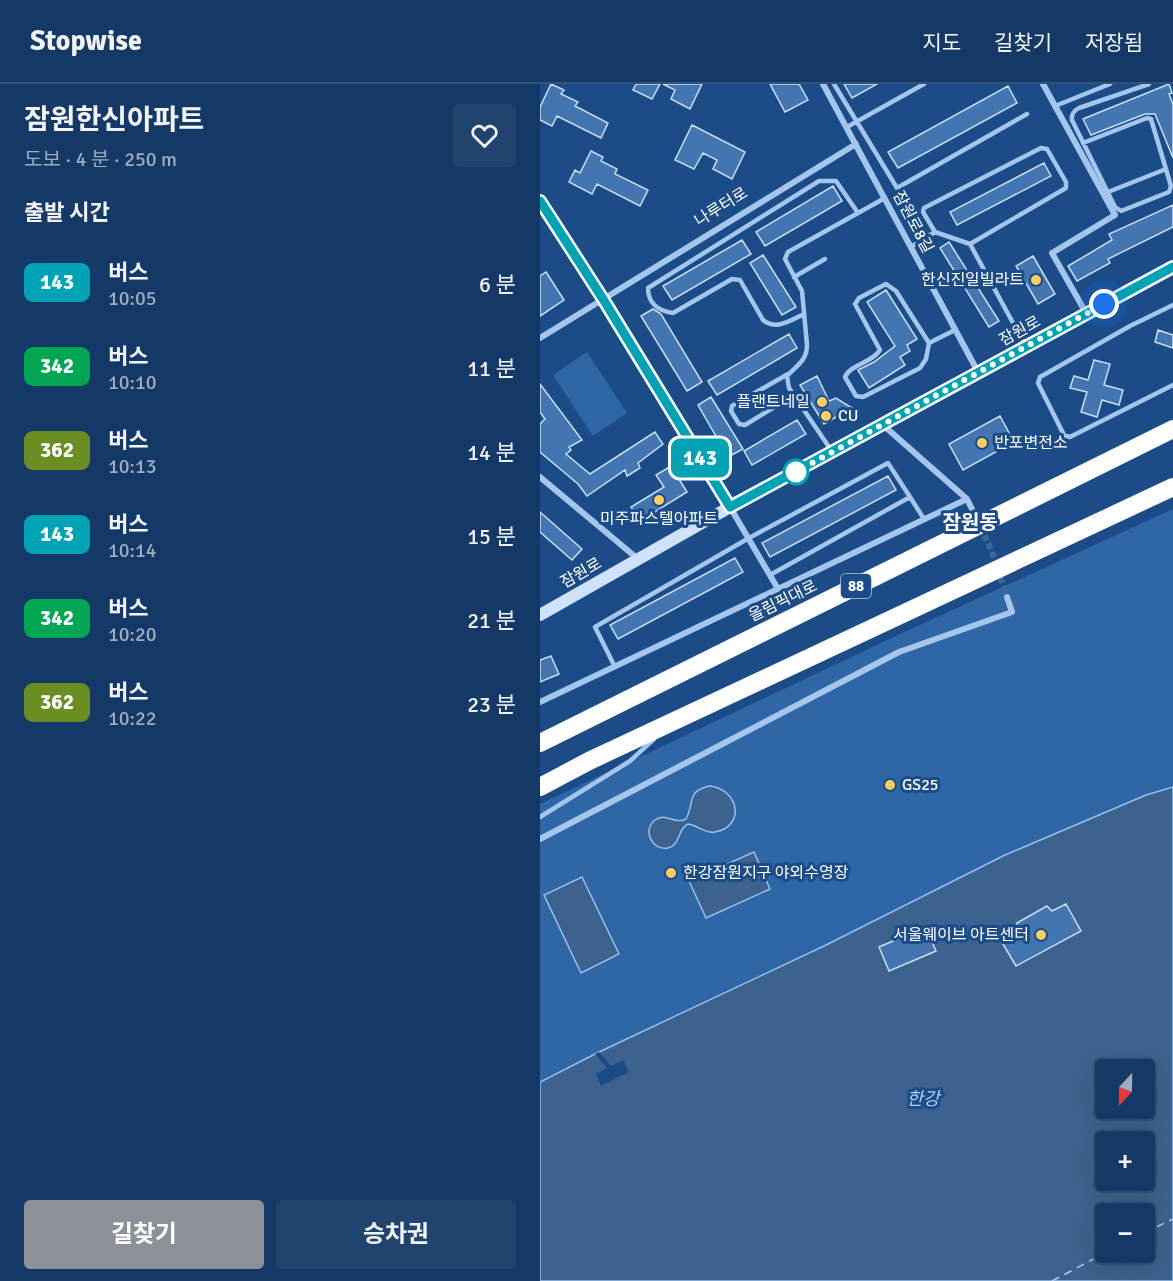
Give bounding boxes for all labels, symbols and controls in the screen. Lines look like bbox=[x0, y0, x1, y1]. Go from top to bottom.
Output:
text: Stopwise bbox=[30, 24, 142, 58]
text: 지도 bbox=[922, 30, 961, 56]
text: 길찾기 bbox=[994, 30, 1052, 56]
text: 저장됨 bbox=[1085, 30, 1143, 56]
text: 잠원한신아파트 bbox=[24, 103, 204, 137]
button: heart bbox=[453, 104, 516, 167]
text: 도보 · 4 분 · 250 m bbox=[24, 147, 177, 172]
street label: 나루터로 bbox=[691, 183, 751, 231]
street label: 잠원로8길 bbox=[888, 187, 938, 257]
text: 출발 시간 bbox=[24, 199, 110, 226]
text: 버스 bbox=[108, 259, 148, 286]
text: 143 bbox=[40, 269, 74, 295]
place label: 한신진일빌라트 bbox=[921, 270, 1024, 290]
text: 6 분 bbox=[479, 271, 516, 298]
marker: 한신진일빌라트 bbox=[1029, 273, 1043, 287]
text: 10:05 bbox=[108, 286, 157, 311]
your location bbox=[1089, 289, 1119, 319]
street label: 잠원로 bbox=[996, 311, 1044, 350]
text: 버스 bbox=[108, 343, 148, 370]
text: 342 bbox=[40, 353, 74, 379]
text: 11 분 bbox=[467, 355, 516, 382]
text: 10:10 bbox=[108, 370, 157, 395]
place label: 플랜트네일 bbox=[736, 392, 810, 412]
marker: 플랜트네일 bbox=[815, 395, 829, 409]
place label: CU bbox=[838, 406, 858, 426]
marker: CU bbox=[819, 409, 833, 423]
text: 버스 bbox=[108, 427, 148, 454]
place label: 반포변전소 bbox=[994, 433, 1068, 453]
marker: 반포변전소 bbox=[975, 436, 989, 450]
text: 362 bbox=[40, 437, 74, 463]
line badge: 143 bbox=[666, 438, 735, 478]
text: 14 분 bbox=[467, 439, 516, 466]
text: 143 bbox=[683, 445, 717, 471]
text: 10:13 bbox=[108, 454, 157, 479]
unlabelled marker bbox=[783, 459, 809, 485]
marker: 미주파스텔아파트 bbox=[652, 493, 666, 507]
place label: 미주파스텔아파트 bbox=[600, 509, 718, 529]
district label: 잠원동 bbox=[942, 510, 998, 535]
text: 버스 bbox=[108, 511, 148, 538]
text: 143 bbox=[40, 521, 74, 547]
text: 15 분 bbox=[467, 523, 516, 550]
text: 10:14 bbox=[108, 538, 157, 563]
street label: 잠원로 bbox=[557, 553, 605, 593]
road number: 88 bbox=[841, 574, 871, 598]
street label: 올림픽대로 bbox=[746, 576, 821, 626]
text: 버스 bbox=[108, 595, 148, 622]
text: 342 bbox=[40, 605, 74, 631]
text: 21 분 bbox=[467, 607, 516, 634]
text: 10:20 bbox=[108, 622, 157, 647]
text: 버스 bbox=[108, 679, 148, 706]
text: 362 bbox=[40, 689, 74, 715]
text: 23 분 bbox=[467, 691, 516, 718]
text: 10:22 bbox=[108, 706, 157, 731]
place label: GS25 bbox=[902, 775, 938, 795]
marker: GS25 bbox=[883, 778, 897, 792]
place label: 한강잠원지구 야외수영장 bbox=[683, 863, 849, 883]
marker: 한강잠원지구 야외수영장 bbox=[664, 866, 678, 880]
place label: 서울웨이브 아트센터 bbox=[893, 925, 1029, 945]
marker: 서울웨이브 아트센터 bbox=[1034, 928, 1048, 942]
north arrow bbox=[1095, 1059, 1155, 1119]
map controls bbox=[1095, 1059, 1155, 1263]
water label: 한강 bbox=[906, 1088, 942, 1110]
button: + bbox=[1095, 1131, 1155, 1191]
button: 길찾기 bbox=[24, 1200, 264, 1269]
button: 승차권 bbox=[276, 1200, 516, 1269]
button: − bbox=[1095, 1203, 1155, 1263]

